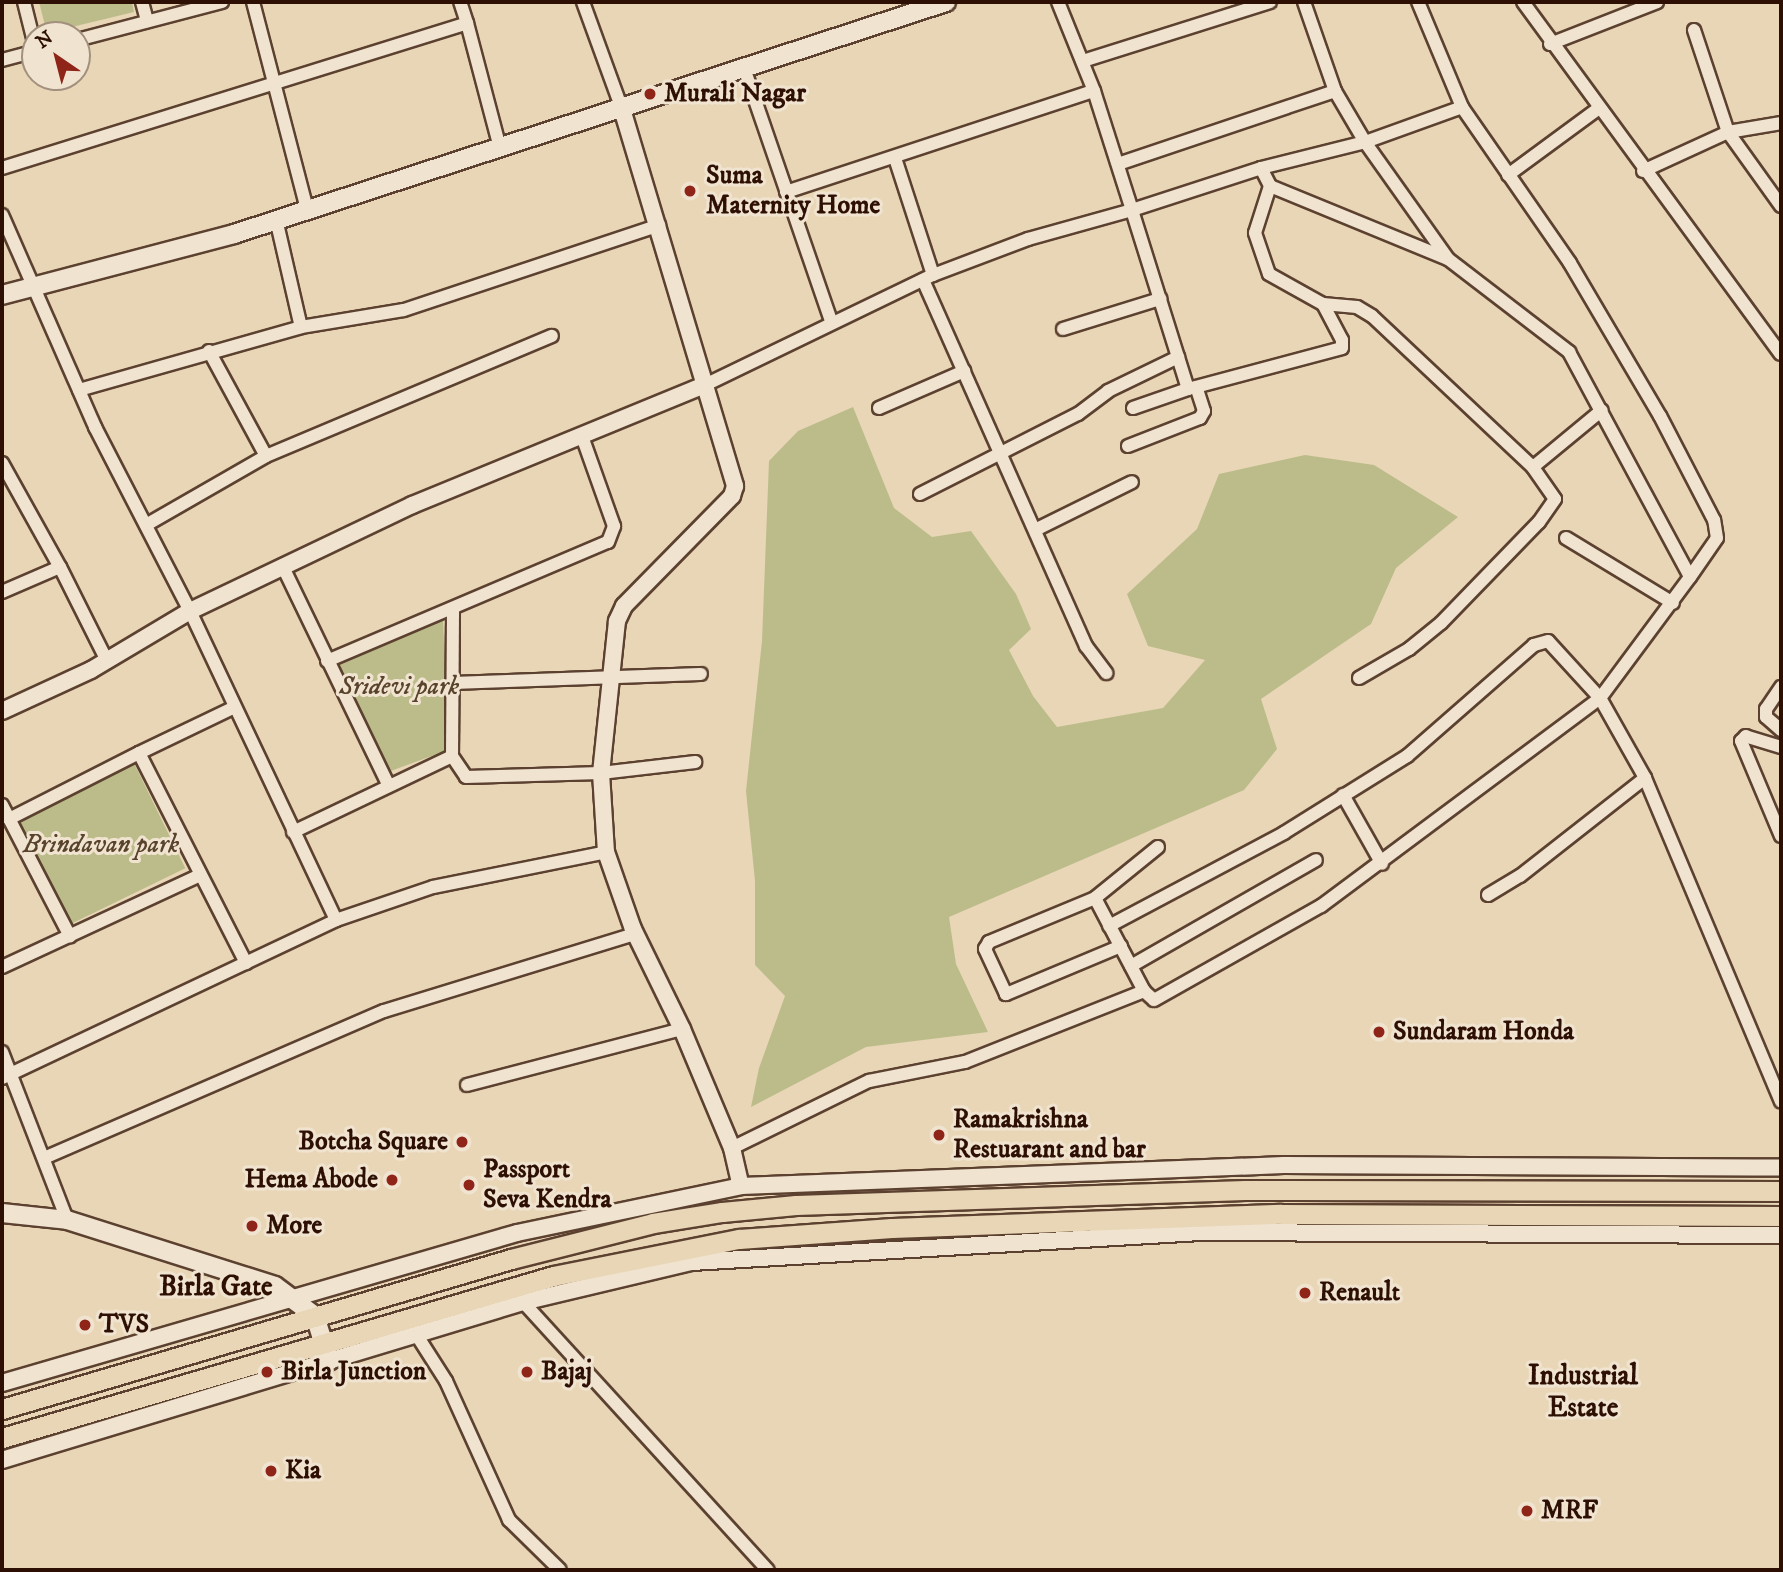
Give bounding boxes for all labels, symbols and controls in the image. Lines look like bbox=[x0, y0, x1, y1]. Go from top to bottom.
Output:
north arrow bbox=[21, 21, 91, 91]
text: N bbox=[32, 26, 58, 54]
place label: Murali Nagar bbox=[664, 78, 806, 110]
marker: Murali Nagar bbox=[642, 86, 658, 102]
place label: Suma Maternity Home bbox=[706, 160, 880, 222]
marker: Suma Maternity Home bbox=[680, 181, 700, 201]
park label: Sridevi park bbox=[339, 671, 459, 703]
park label: Brindavan park bbox=[23, 829, 179, 861]
place label: Sundaram Honda bbox=[1393, 1016, 1574, 1048]
marker: Sundaram Honda bbox=[1371, 1024, 1387, 1040]
place label: Ramakrishna Restuarant and bar bbox=[953, 1104, 1146, 1166]
place label: Botcha Square bbox=[299, 1126, 448, 1158]
marker: Ramakrishna Restuarant and bar bbox=[931, 1127, 947, 1143]
marker: Botcha Square bbox=[454, 1134, 470, 1150]
place label: Passport Seva Kendra bbox=[483, 1154, 611, 1216]
place label: Hema Abode bbox=[245, 1164, 378, 1196]
marker: Hema Abode bbox=[384, 1172, 400, 1188]
marker: Passport Seva Kendra bbox=[461, 1177, 477, 1193]
place label: More bbox=[266, 1210, 322, 1242]
marker: More bbox=[244, 1218, 260, 1234]
district label: Birla Gate bbox=[159, 1270, 273, 1304]
place label: Renault bbox=[1319, 1277, 1400, 1309]
marker: Renault bbox=[1297, 1285, 1313, 1301]
place label: TVS bbox=[99, 1309, 149, 1341]
marker: TVS bbox=[77, 1317, 93, 1333]
place label: Birla Junction bbox=[281, 1356, 426, 1388]
place label: Bajaj bbox=[541, 1356, 592, 1388]
district label: Industrial Estate bbox=[1528, 1359, 1638, 1425]
marker: Birla Junction bbox=[259, 1364, 275, 1380]
marker: Bajaj bbox=[519, 1364, 535, 1380]
place label: Kia bbox=[285, 1455, 321, 1487]
marker: Kia bbox=[263, 1463, 279, 1479]
place label: MRF bbox=[1541, 1495, 1598, 1527]
marker: MRF bbox=[1519, 1503, 1535, 1519]

